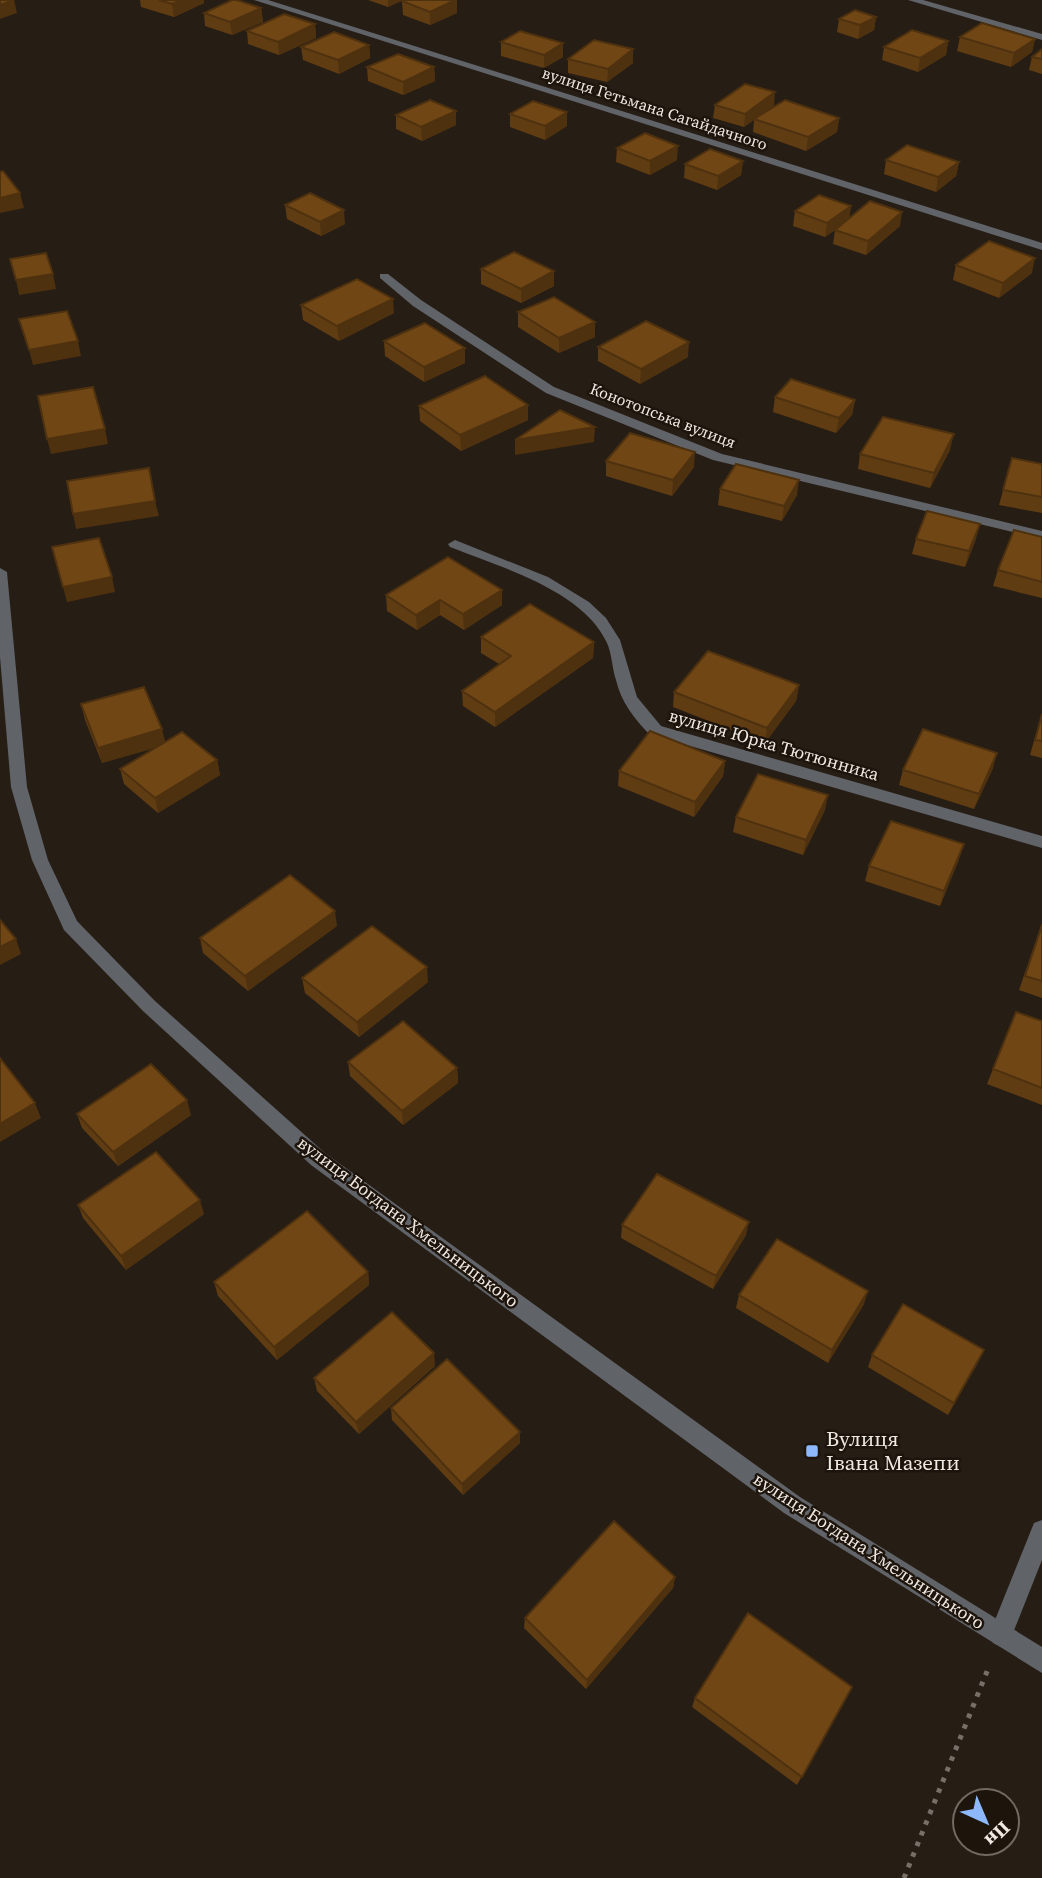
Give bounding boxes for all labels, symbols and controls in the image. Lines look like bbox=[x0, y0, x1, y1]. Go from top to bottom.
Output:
street label: вулиця Гетьмана Сагайдачного bbox=[540, 61, 771, 155]
street label: Конотопська вулиця bbox=[587, 377, 739, 453]
street label: вулиця Юрка Тютюнника bbox=[666, 703, 883, 787]
street label: вулиця Богдана Хмельницького bbox=[293, 1130, 524, 1313]
place label: Вулиця Івана Мазепи bbox=[826, 1424, 960, 1477]
marker: Вулиця Івана Мазепи bbox=[804, 1443, 820, 1459]
street label: вулиця Богдана Хмельницького bbox=[749, 1466, 990, 1635]
north arrow bbox=[951, 1787, 1021, 1857]
text: Пн bbox=[979, 1816, 1016, 1853]

